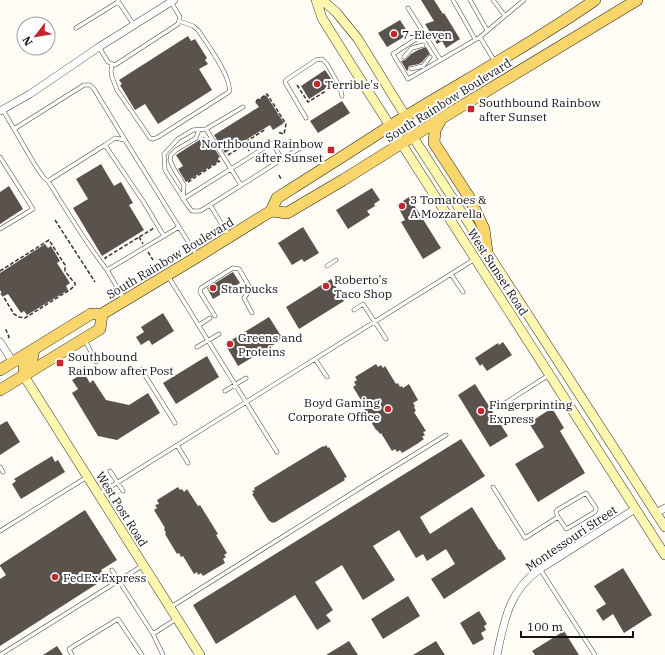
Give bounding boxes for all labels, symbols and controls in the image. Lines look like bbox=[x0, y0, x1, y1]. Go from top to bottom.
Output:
north arrow bbox=[16, 16, 56, 56]
place label: 7-Eleven bbox=[402, 27, 452, 42]
marker: 7-Eleven bbox=[389, 29, 399, 39]
text: N bbox=[19, 34, 36, 48]
street label: South Rainbow Boulevard bbox=[382, 55, 514, 145]
place label: Terrible's bbox=[325, 77, 379, 92]
marker: Terrible's bbox=[312, 79, 322, 89]
place label: Southbound Rainbow after Sunset bbox=[479, 95, 601, 124]
marker: Southbound Rainbow after Sunset bbox=[466, 104, 476, 114]
place label: Northbound Rainbow after Sunset bbox=[201, 136, 324, 165]
marker: Northbound Rainbow after Sunset bbox=[326, 145, 336, 155]
place label: 3 Tomatoes & A Mozzarella bbox=[410, 192, 487, 221]
marker: 3 Tomatoes & A Mozzarella bbox=[397, 201, 407, 211]
street label: South Rainbow Boulevard bbox=[104, 214, 236, 302]
street label: West Sunset Road bbox=[464, 226, 532, 318]
place label: Roberto's Taco Shop bbox=[334, 272, 392, 301]
place label: Starbucks bbox=[221, 281, 278, 296]
marker: Roberto's Taco Shop bbox=[321, 281, 331, 291]
marker: Starbucks bbox=[208, 283, 218, 293]
place label: Greens and Proteins bbox=[238, 330, 303, 359]
marker: Greens and Proteins bbox=[225, 339, 235, 349]
place label: Southbound Rainbow after Post bbox=[68, 349, 174, 378]
marker: Southbound Rainbow after Post bbox=[55, 358, 65, 368]
place label: Boyd Gaming Corporate Office bbox=[288, 395, 380, 424]
place label: Fingerprinting Express bbox=[489, 397, 573, 426]
marker: Boyd Gaming Corporate Office bbox=[383, 404, 393, 414]
marker: Fingerprinting Express bbox=[476, 406, 486, 416]
street label: West Post Road bbox=[93, 469, 151, 549]
street label: Montessouri Street bbox=[522, 502, 620, 574]
place label: FedEx Express bbox=[63, 570, 146, 585]
marker: FedEx Express bbox=[50, 572, 60, 582]
scale bar bbox=[521, 613, 633, 639]
text: 100 m bbox=[527, 619, 563, 634]

